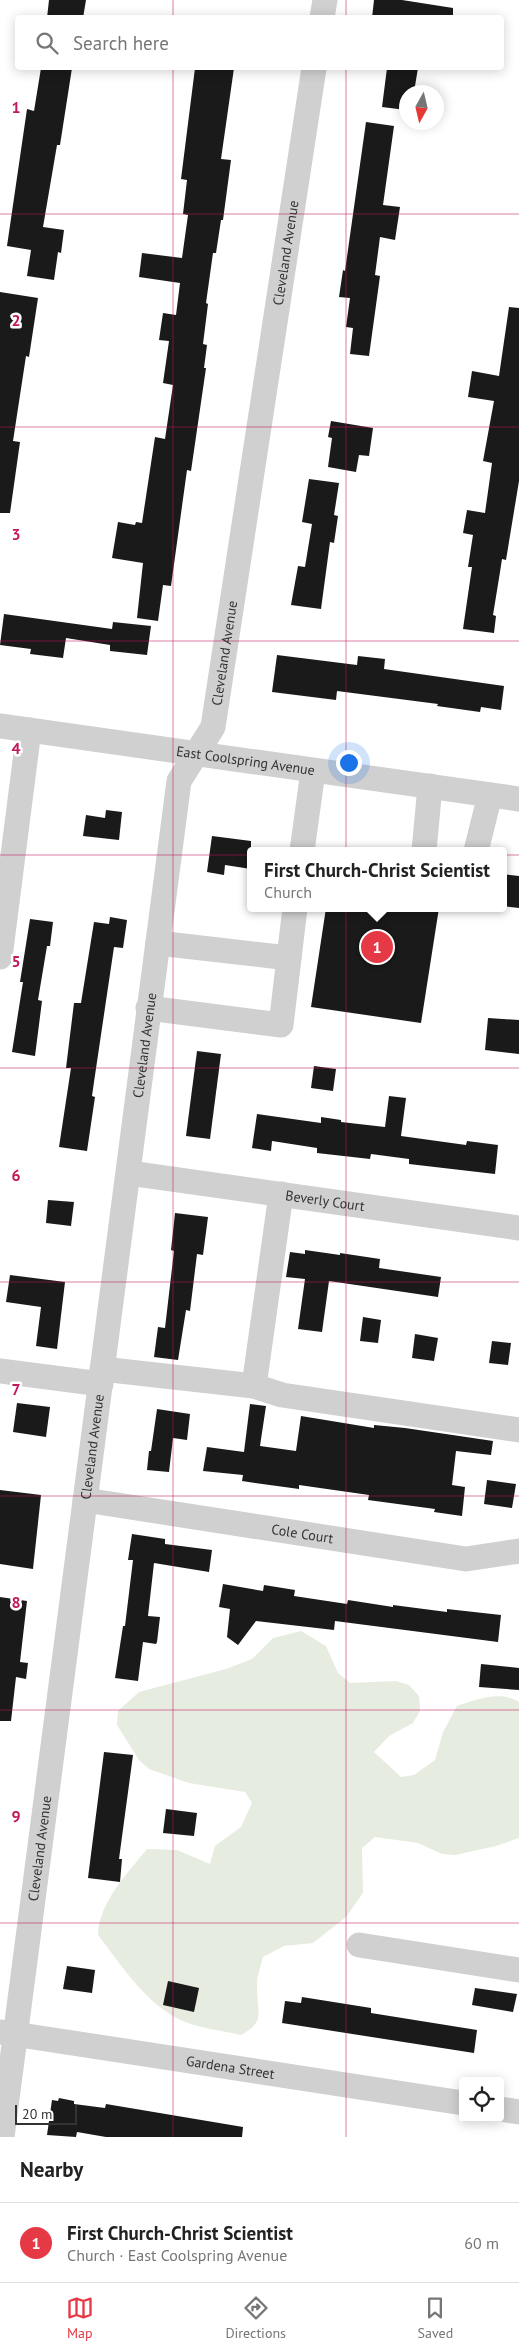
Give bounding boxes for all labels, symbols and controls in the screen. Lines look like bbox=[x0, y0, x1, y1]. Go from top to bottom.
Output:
search box bbox=[15, 15, 504, 70]
icon: search bbox=[33, 29, 61, 57]
text: Search here bbox=[73, 31, 169, 55]
north arrow bbox=[399, 85, 444, 130]
text: 1 bbox=[11, 97, 21, 117]
street label: Cleveland Avenue bbox=[269, 199, 303, 307]
text: 2 bbox=[11, 310, 21, 330]
text: 3 bbox=[11, 524, 21, 544]
street label: Cleveland Avenue bbox=[207, 599, 241, 707]
text: 4 bbox=[11, 738, 21, 758]
street label: East Coolspring Avenue bbox=[175, 742, 316, 779]
your location bbox=[336, 750, 362, 776]
popup bbox=[247, 847, 507, 912]
text: First Church-Christ Scientist bbox=[264, 858, 490, 882]
text: Church bbox=[264, 882, 312, 902]
pin: 1 bbox=[361, 928, 393, 966]
text: 5 bbox=[11, 951, 21, 971]
street label: Cleveland Avenue bbox=[129, 992, 160, 1099]
text: 6 bbox=[11, 1165, 21, 1185]
street label: Beverly Court bbox=[284, 1186, 366, 1215]
text: 7 bbox=[11, 1379, 21, 1399]
street label: Cleveland Avenue bbox=[76, 1393, 108, 1501]
street label: Cole Court bbox=[270, 1520, 335, 1547]
text: 8 bbox=[11, 1592, 21, 1612]
street label: Cleveland Avenue bbox=[24, 1795, 55, 1902]
text: 9 bbox=[11, 1806, 21, 1826]
street label: Gardena Street bbox=[185, 2052, 276, 2083]
map controls bbox=[459, 2077, 504, 2122]
button: locate bbox=[459, 2077, 504, 2122]
scale bar bbox=[15, 2102, 78, 2125]
text: 20 m bbox=[22, 2105, 52, 2123]
text: Nearby bbox=[20, 2156, 83, 2183]
text: First Church-Christ Scientist bbox=[67, 2221, 293, 2245]
text: 1 bbox=[31, 2233, 41, 2253]
text: 60 m bbox=[464, 2233, 499, 2253]
text: Church · East Coolspring Avenue bbox=[67, 2245, 287, 2265]
tab: Map bbox=[66, 2294, 94, 2342]
tab: Directions bbox=[225, 2294, 286, 2342]
tab: Saved bbox=[418, 2294, 453, 2342]

